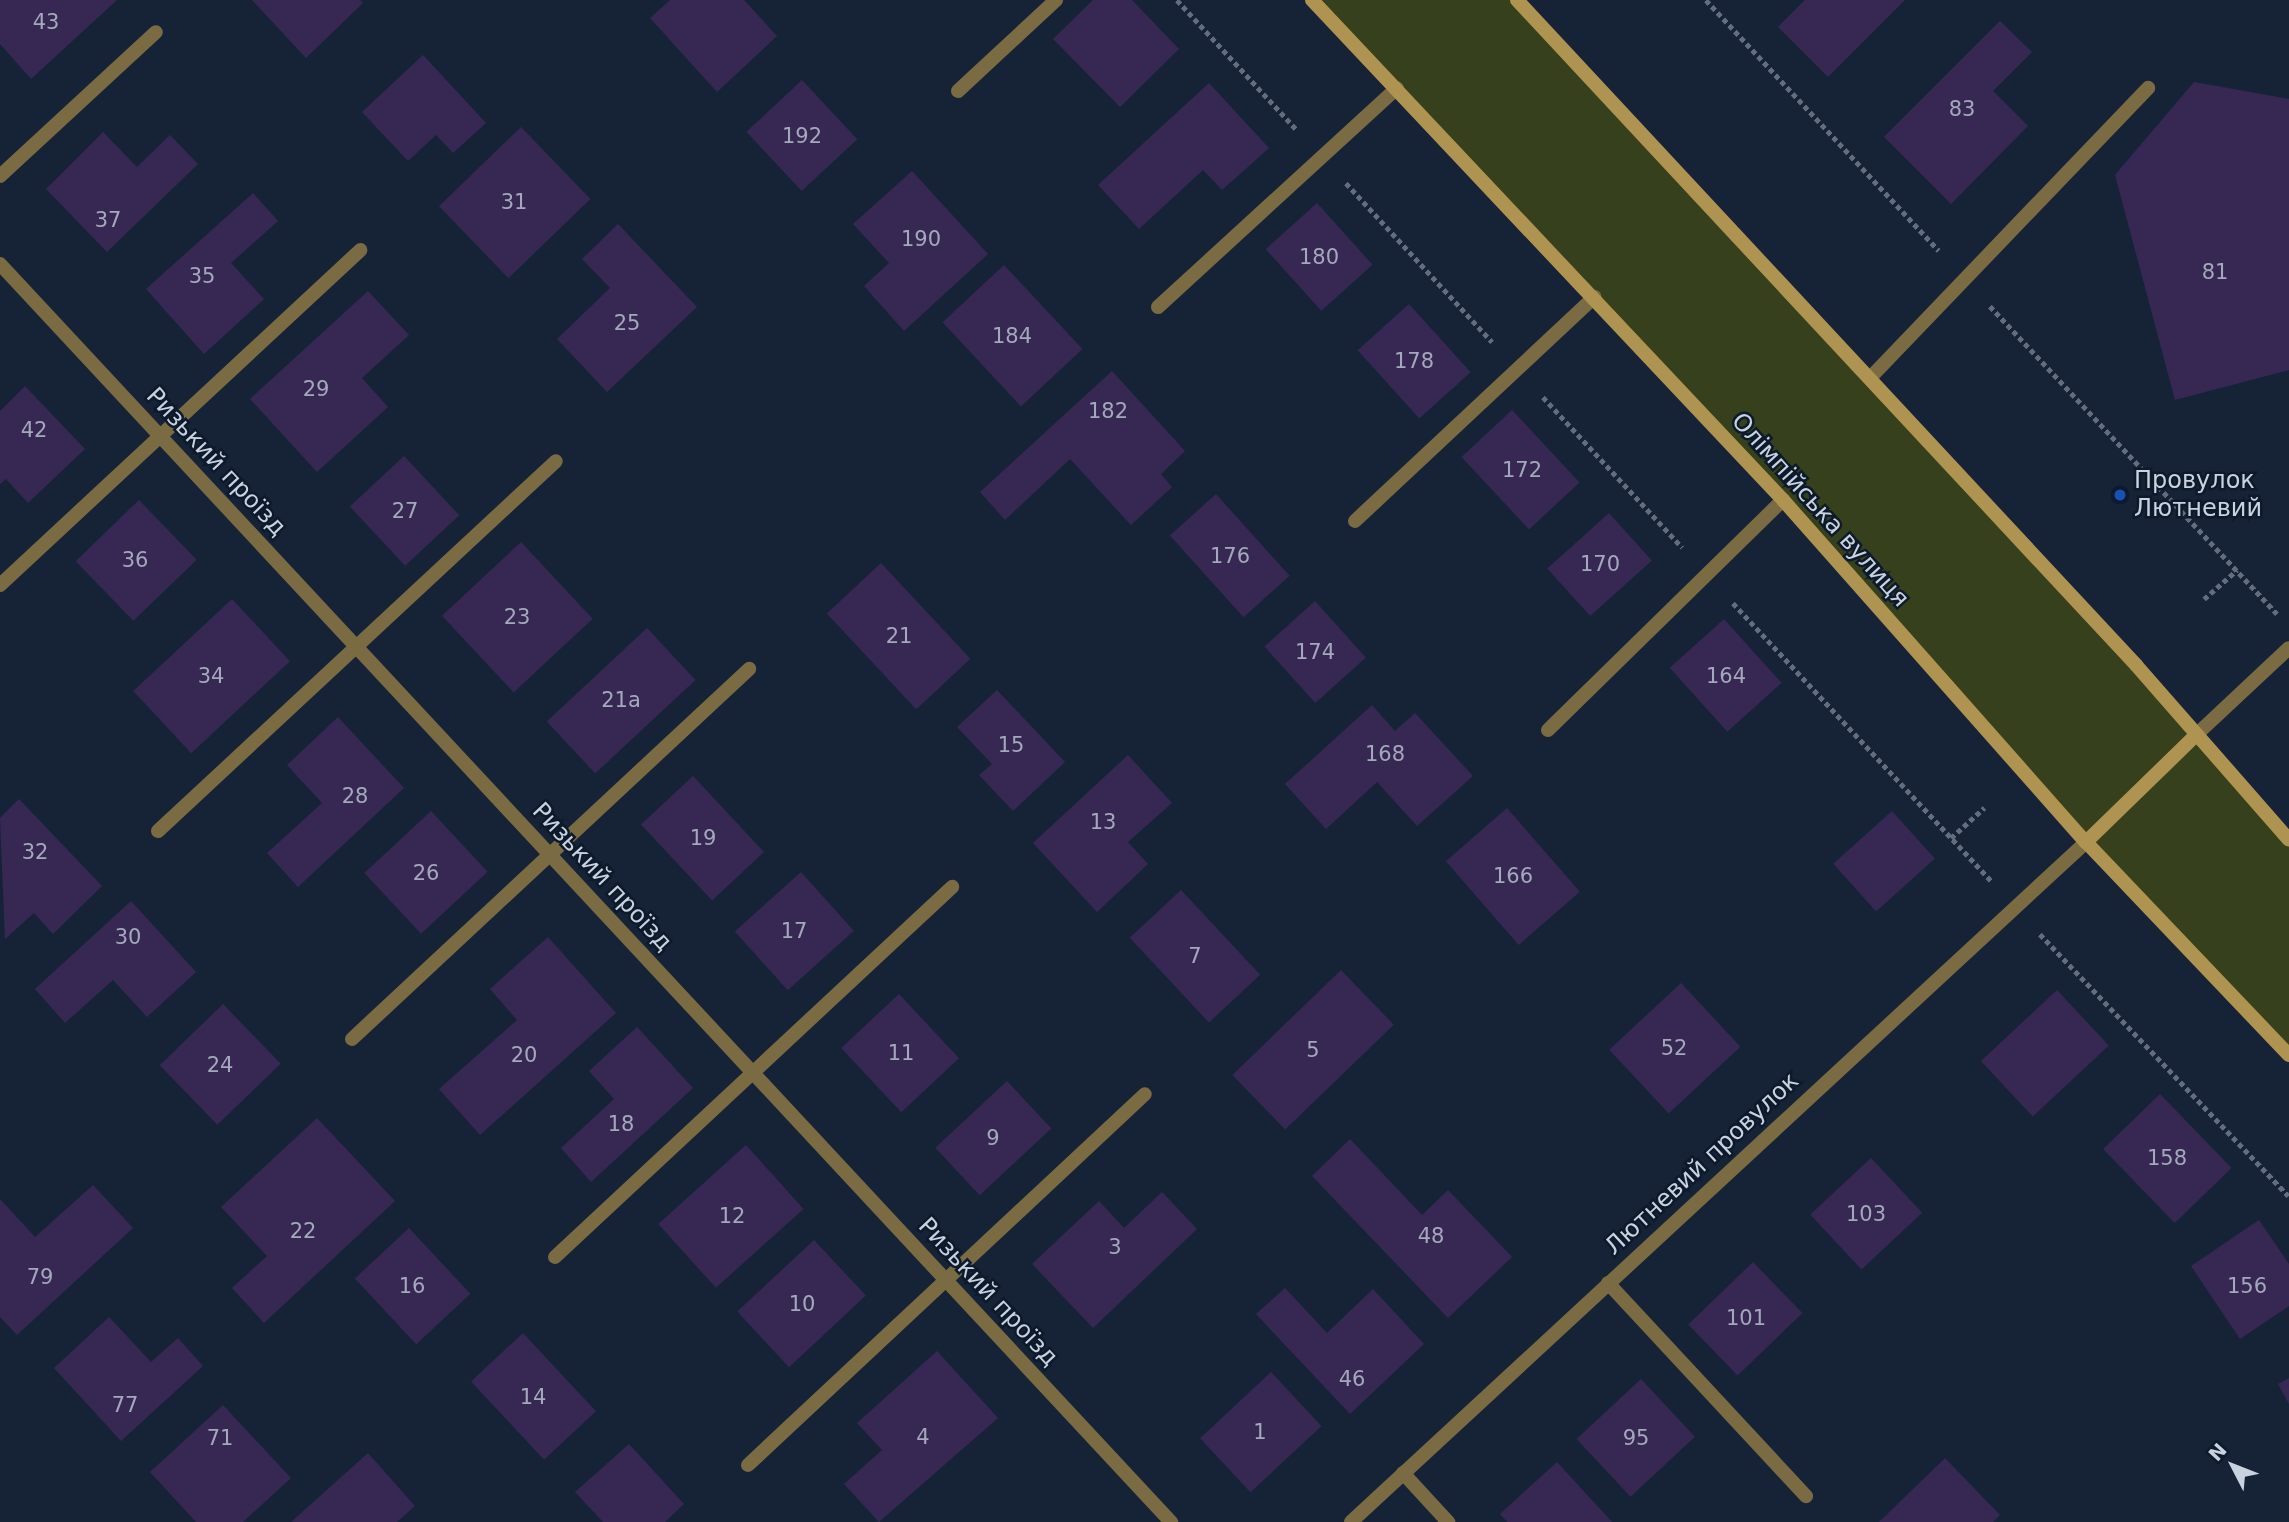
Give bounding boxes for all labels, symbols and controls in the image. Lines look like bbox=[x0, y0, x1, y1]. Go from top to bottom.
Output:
house number: 43 bbox=[33, 9, 59, 35]
house number: 83 bbox=[1949, 96, 1975, 122]
house number: 192 bbox=[782, 123, 822, 149]
house number: 31 bbox=[501, 189, 527, 215]
house number: 37 bbox=[95, 207, 121, 233]
house number: 190 bbox=[901, 226, 941, 252]
house number: 180 bbox=[1299, 244, 1339, 270]
house number: 81 bbox=[2202, 259, 2228, 285]
house number: 35 bbox=[189, 263, 215, 289]
house number: 25 bbox=[614, 310, 640, 336]
house number: 184 bbox=[992, 323, 1032, 349]
house number: 178 bbox=[1394, 348, 1434, 374]
house number: 29 bbox=[303, 376, 329, 402]
street label: Ризький проїзд bbox=[140, 382, 292, 542]
house number: 182 bbox=[1088, 398, 1128, 424]
street label: Олімпійська вулиця bbox=[1725, 407, 1915, 613]
house number: 42 bbox=[21, 417, 47, 443]
house number: 172 bbox=[1502, 457, 1542, 483]
place label: Провулок Лютневий bbox=[2134, 467, 2262, 523]
marker: Провулок Лютневий bbox=[2112, 487, 2128, 503]
house number: 27 bbox=[392, 498, 418, 524]
house number: 176 bbox=[1210, 543, 1250, 569]
house number: 36 bbox=[122, 547, 148, 573]
house number: 170 bbox=[1580, 551, 1620, 577]
house number: 23 bbox=[504, 604, 530, 630]
house number: 21 bbox=[886, 623, 912, 649]
house number: 174 bbox=[1295, 639, 1335, 665]
house number: 34 bbox=[198, 663, 224, 689]
house number: 164 bbox=[1706, 663, 1746, 689]
house number: 21а bbox=[601, 687, 641, 713]
house number: 15 bbox=[998, 732, 1024, 758]
house number: 168 bbox=[1365, 741, 1405, 767]
house number: 28 bbox=[342, 783, 368, 809]
street label: Ризький проїзд bbox=[526, 797, 678, 957]
house number: 13 bbox=[1090, 809, 1116, 835]
house number: 19 bbox=[690, 825, 716, 851]
house number: 32 bbox=[22, 839, 48, 865]
house number: 26 bbox=[413, 860, 439, 886]
house number: 166 bbox=[1493, 863, 1533, 889]
house number: 17 bbox=[781, 918, 807, 944]
house number: 30 bbox=[115, 924, 141, 950]
house number: 7 bbox=[1188, 943, 1202, 969]
house number: 52 bbox=[1661, 1035, 1687, 1061]
house number: 5 bbox=[1306, 1037, 1320, 1063]
house number: 11 bbox=[888, 1040, 914, 1066]
house number: 20 bbox=[511, 1042, 537, 1068]
house number: 24 bbox=[207, 1052, 233, 1078]
street label: Лютневий провулок bbox=[1599, 1067, 1805, 1261]
house number: 18 bbox=[608, 1111, 634, 1137]
house number: 9 bbox=[986, 1125, 1000, 1151]
house number: 158 bbox=[2147, 1145, 2187, 1171]
house number: 103 bbox=[1846, 1201, 1886, 1227]
house number: 12 bbox=[719, 1203, 745, 1229]
street label: Ризький проїзд bbox=[912, 1212, 1064, 1372]
house number: 22 bbox=[290, 1218, 316, 1244]
house number: 48 bbox=[1418, 1223, 1444, 1249]
house number: 3 bbox=[1108, 1234, 1122, 1260]
house number: 79 bbox=[27, 1264, 53, 1290]
house number: 16 bbox=[399, 1273, 425, 1299]
house number: 156 bbox=[2227, 1273, 2267, 1299]
house number: 10 bbox=[789, 1291, 815, 1317]
house number: 101 bbox=[1726, 1305, 1766, 1331]
house number: 46 bbox=[1339, 1366, 1365, 1392]
house number: 14 bbox=[520, 1384, 546, 1410]
house number: 77 bbox=[112, 1392, 138, 1418]
house number: 1 bbox=[1253, 1419, 1267, 1445]
house number: 4 bbox=[916, 1424, 930, 1450]
house number: 71 bbox=[207, 1425, 233, 1451]
house number: 95 bbox=[1623, 1425, 1649, 1451]
north arrow bbox=[2198, 1431, 2268, 1501]
text: N bbox=[2204, 1439, 2231, 1465]

